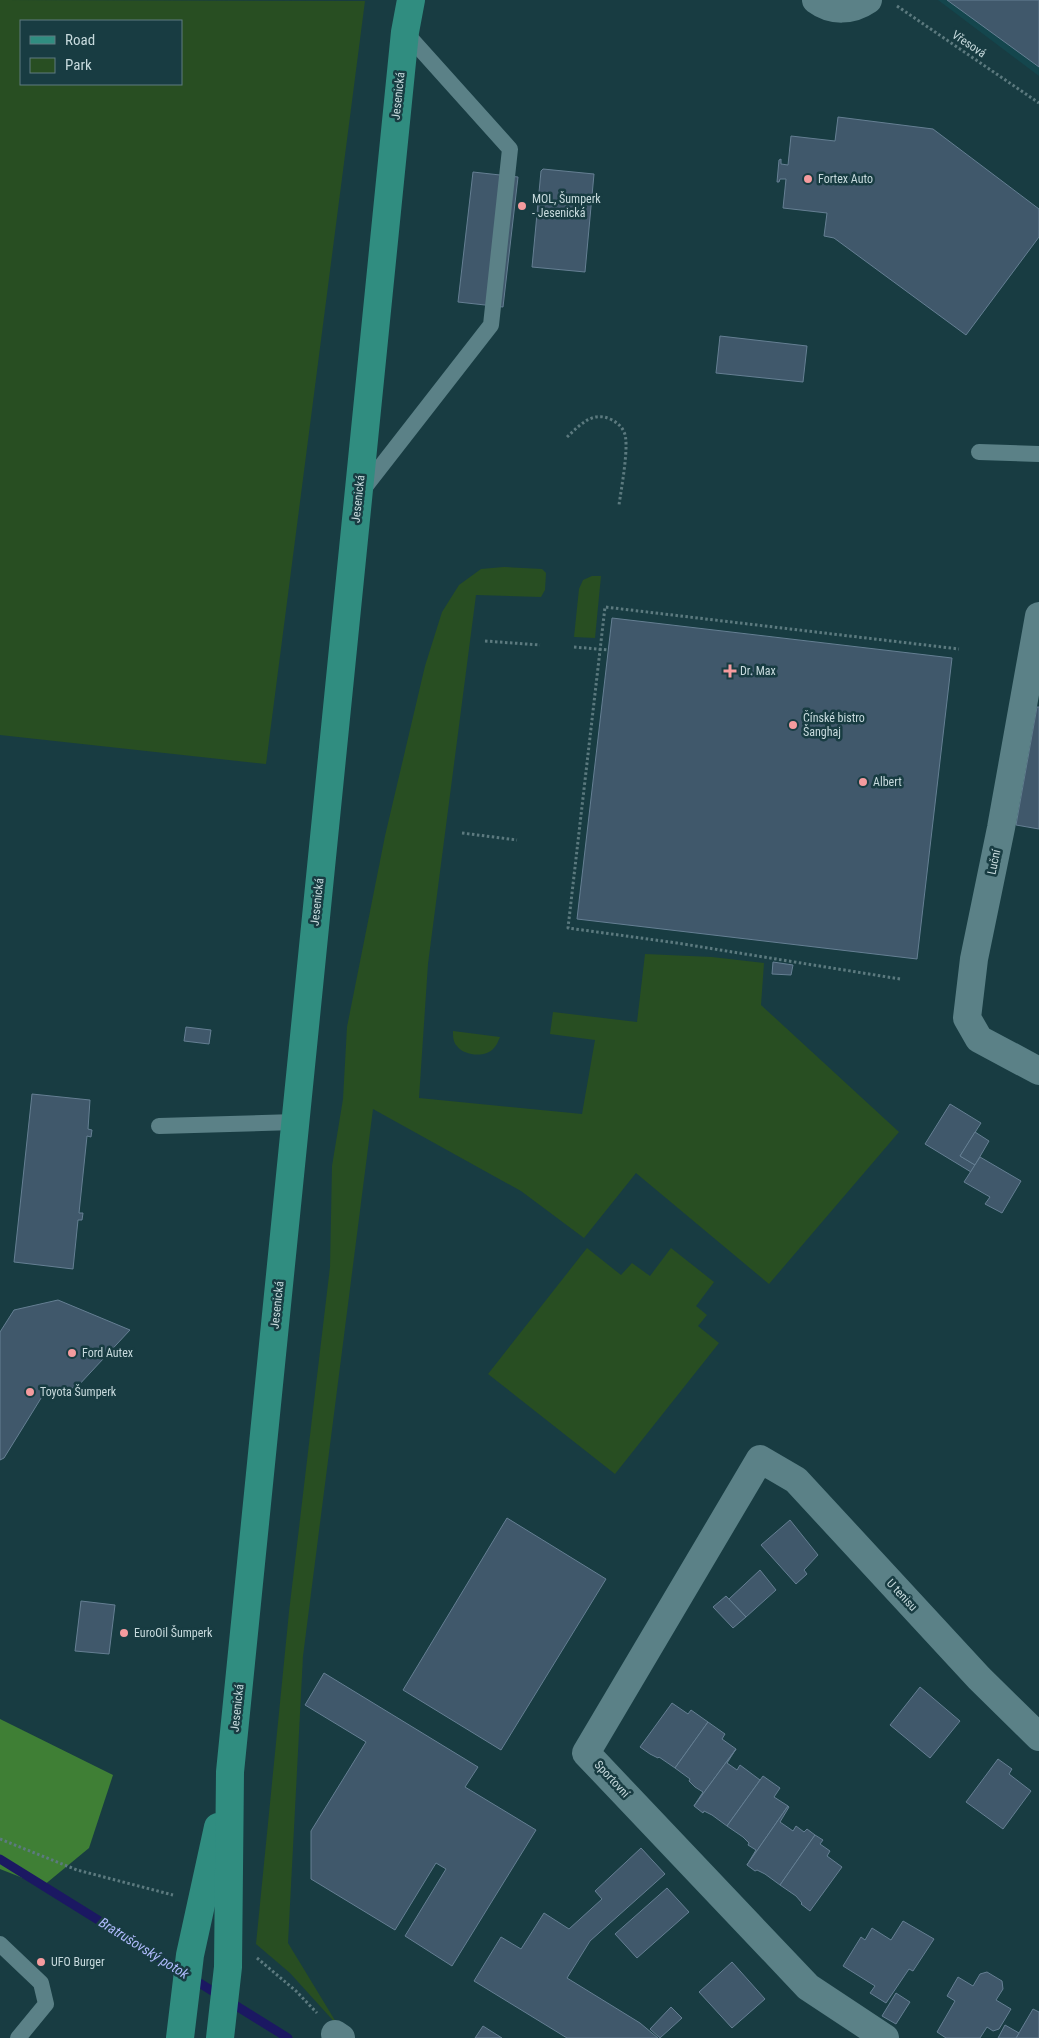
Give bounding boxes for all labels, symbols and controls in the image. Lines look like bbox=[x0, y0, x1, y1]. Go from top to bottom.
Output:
legend bbox=[20, 20, 182, 85]
street label: Vřesová bbox=[949, 28, 989, 61]
text: Road bbox=[65, 31, 95, 49]
text: Park bbox=[65, 56, 92, 74]
street label: Jesenická bbox=[389, 71, 407, 120]
place label: Fortex Auto bbox=[818, 172, 873, 186]
marker: Fortex Auto bbox=[802, 173, 814, 185]
place label: MOL, Šumperk - Jesenická bbox=[532, 191, 601, 220]
marker: MOL, Šumperk - Jesenická bbox=[516, 200, 528, 212]
street label: Jesenická bbox=[349, 474, 367, 523]
place label: Dr. Max bbox=[740, 664, 776, 678]
marker: Dr. Max bbox=[724, 665, 736, 677]
place label: Čínské bistro Šanghaj bbox=[803, 710, 865, 739]
marker: Čínské bistro Šanghaj bbox=[787, 719, 799, 731]
place label: Albert bbox=[873, 775, 902, 789]
marker: Albert bbox=[857, 776, 869, 788]
street label: Luční bbox=[985, 847, 1004, 876]
street label: Jesenická bbox=[308, 877, 326, 926]
street label: Jesenická bbox=[268, 1280, 286, 1329]
place label: Ford Autex bbox=[82, 1346, 133, 1360]
marker: Ford Autex bbox=[66, 1347, 78, 1359]
place label: Toyota Šumperk bbox=[40, 1384, 117, 1399]
marker: Toyota Šumperk bbox=[24, 1386, 36, 1398]
street label: U tenisu bbox=[884, 1576, 920, 1614]
place label: EuroOil Šumperk bbox=[134, 1625, 213, 1640]
marker: EuroOil Šumperk bbox=[118, 1627, 130, 1639]
street label: Jesenická bbox=[228, 1683, 246, 1732]
street label: Sportovní bbox=[591, 1758, 633, 1801]
water label: Bratrušovský potok bbox=[96, 1914, 193, 1982]
place label: UFO Burger bbox=[51, 1955, 105, 1969]
marker: UFO Burger bbox=[35, 1956, 47, 1968]

